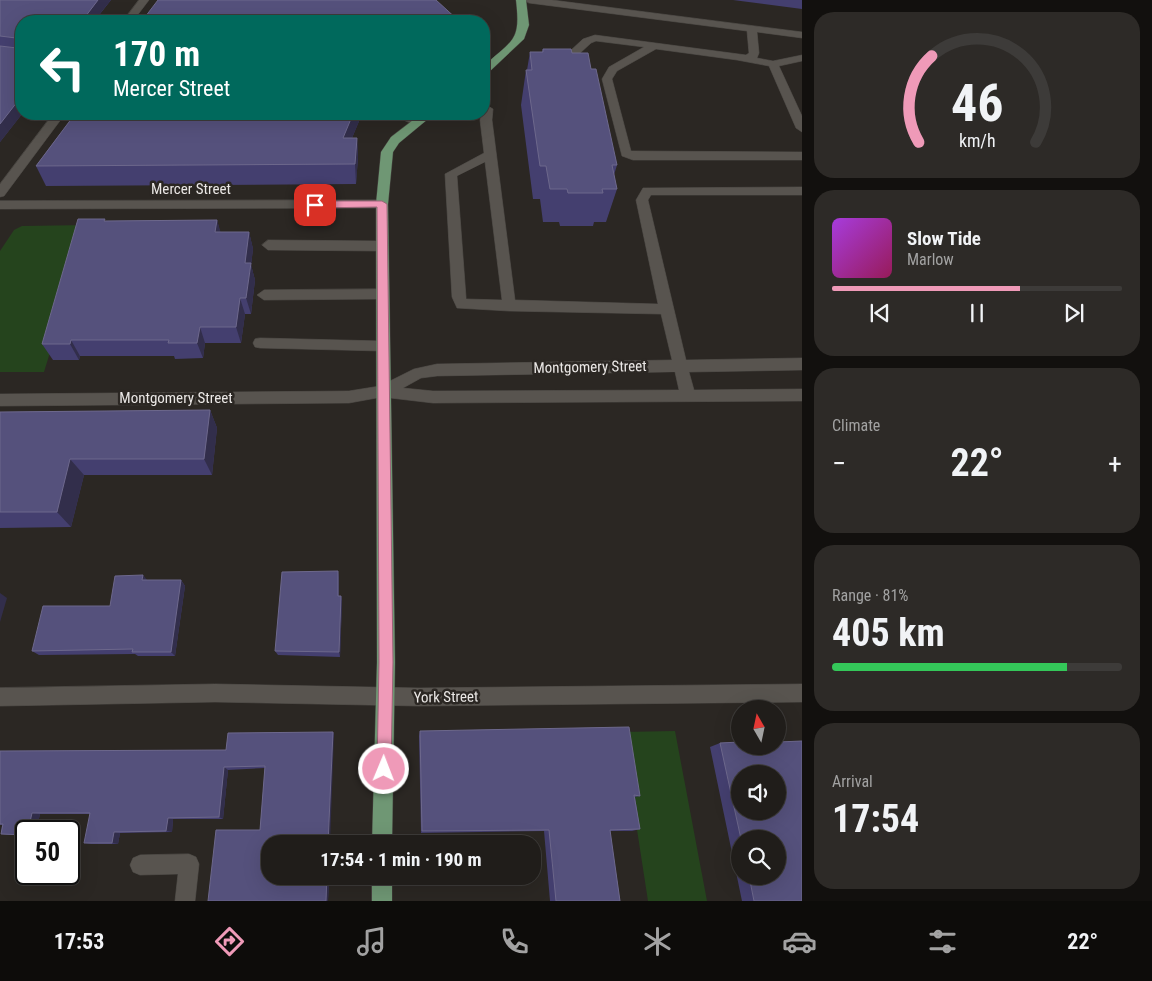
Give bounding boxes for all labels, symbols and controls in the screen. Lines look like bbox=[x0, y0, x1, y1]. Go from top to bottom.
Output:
text: 170 m bbox=[113, 34, 200, 75]
icon: left bbox=[30, 35, 95, 100]
text: 46 bbox=[951, 73, 1003, 134]
text: Mercer Street bbox=[113, 76, 230, 101]
text: km/h bbox=[959, 130, 995, 151]
street label: Mercer Street bbox=[151, 180, 231, 198]
pin bbox=[294, 184, 336, 226]
icon: arrive bbox=[301, 191, 329, 219]
text: Slow Tide bbox=[907, 227, 981, 250]
text: Marlow bbox=[907, 250, 954, 269]
icon: previous bbox=[866, 299, 894, 327]
icon: pause bbox=[963, 299, 991, 327]
icon: next bbox=[1060, 299, 1088, 327]
street label: Montgomery Street bbox=[533, 357, 647, 377]
street label: Montgomery Street bbox=[119, 389, 233, 407]
text: Climate bbox=[832, 416, 880, 435]
text: 22° bbox=[950, 441, 1004, 485]
text: − bbox=[832, 447, 846, 480]
text: + bbox=[1108, 447, 1122, 480]
text: Range · 81% bbox=[832, 586, 908, 605]
text: 405 km bbox=[832, 611, 945, 655]
street label: York Street bbox=[413, 687, 479, 707]
north arrow bbox=[731, 700, 786, 755]
map controls bbox=[731, 700, 786, 885]
position arrow bbox=[357, 742, 409, 794]
button: sound bbox=[731, 765, 786, 820]
text: Arrival bbox=[832, 772, 873, 791]
text: 17:54 bbox=[832, 797, 919, 841]
speed limit sign: 50 bbox=[15, 820, 80, 885]
button: search bbox=[731, 830, 786, 885]
text: 17:54 · 1 min · 190 m bbox=[320, 848, 482, 871]
icon: directions bbox=[212, 924, 247, 959]
icon: music bbox=[354, 924, 389, 959]
icon: phone bbox=[497, 924, 532, 959]
icon: climate bbox=[640, 924, 675, 959]
icon: car bbox=[782, 924, 817, 959]
icon: filters bbox=[925, 924, 960, 959]
text: 17:53 bbox=[54, 929, 104, 954]
text: 22° bbox=[1067, 929, 1098, 954]

